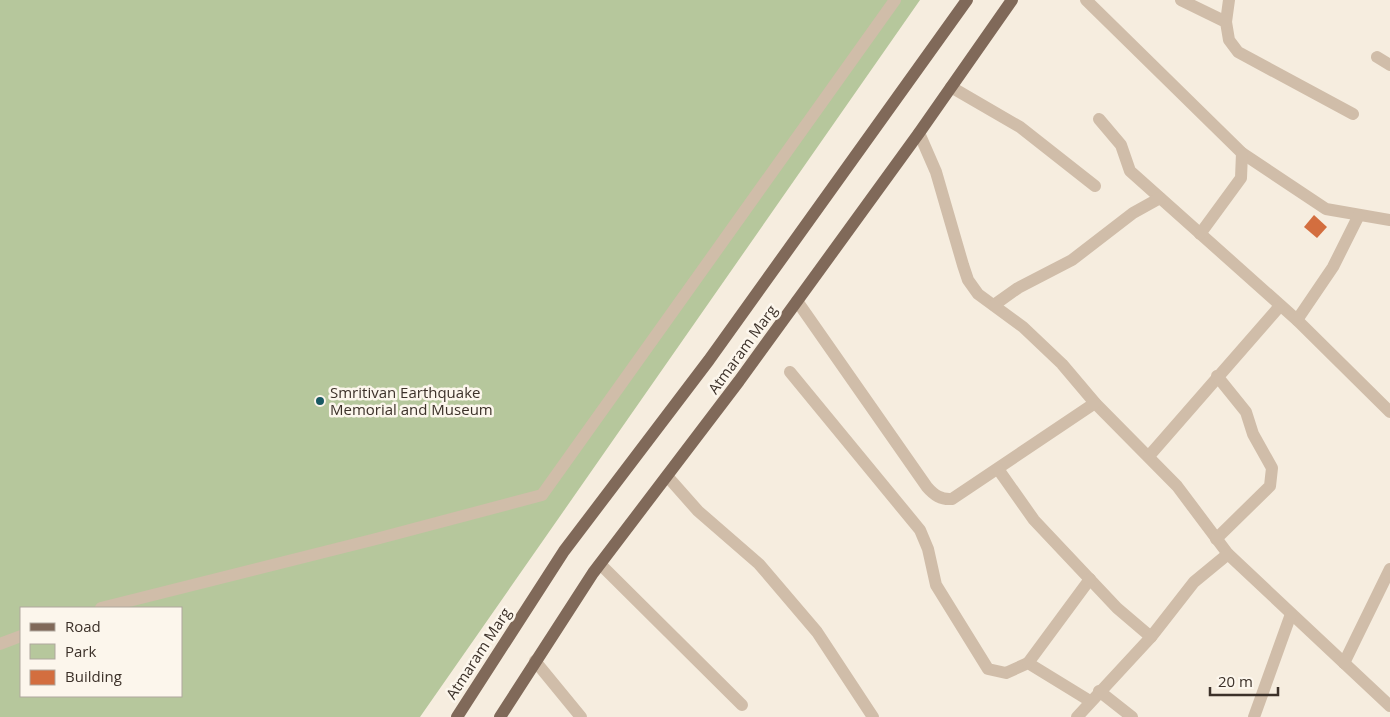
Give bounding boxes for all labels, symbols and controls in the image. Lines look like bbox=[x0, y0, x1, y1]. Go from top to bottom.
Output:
street label: Atmaram Marg bbox=[703, 300, 781, 398]
place label: Smritivan Earthquake Memorial and Museum bbox=[330, 382, 493, 419]
marker: Smritivan Earthquake Memorial and Museum bbox=[314, 395, 326, 407]
street label: Atmaram Marg bbox=[441, 603, 515, 703]
legend bbox=[20, 607, 182, 697]
text: Road bbox=[65, 616, 101, 636]
text: Park bbox=[65, 641, 96, 661]
scale bar bbox=[1210, 664, 1278, 696]
text: Building bbox=[65, 666, 122, 686]
text: 20 m bbox=[1218, 671, 1253, 691]

